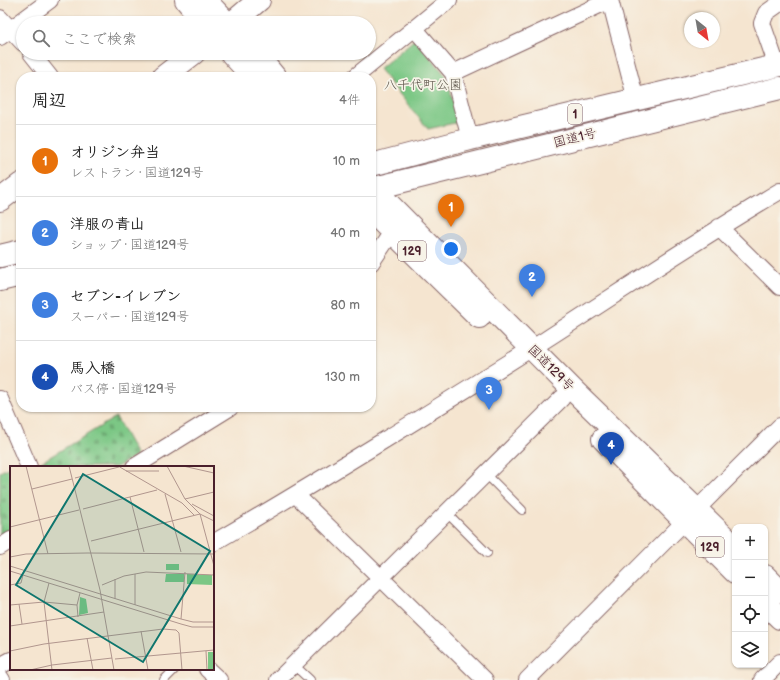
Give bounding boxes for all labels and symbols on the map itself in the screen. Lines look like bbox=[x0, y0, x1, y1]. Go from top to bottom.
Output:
north arrow bbox=[684, 12, 720, 48]
park label: 八千代町公園 bbox=[384, 77, 462, 93]
road number: 1 bbox=[568, 104, 582, 124]
street label: 国道1号 bbox=[552, 125, 598, 151]
pin: 1 bbox=[438, 194, 464, 227]
your location bbox=[441, 239, 461, 259]
road number: 129 bbox=[398, 241, 426, 261]
pin: 2 bbox=[519, 264, 545, 297]
street label: 国道129号 bbox=[524, 341, 578, 395]
pin: 3 bbox=[476, 377, 502, 410]
pin: 4 bbox=[598, 432, 624, 465]
inset map bbox=[10, 466, 214, 670]
road number: 129 bbox=[696, 537, 724, 557]

